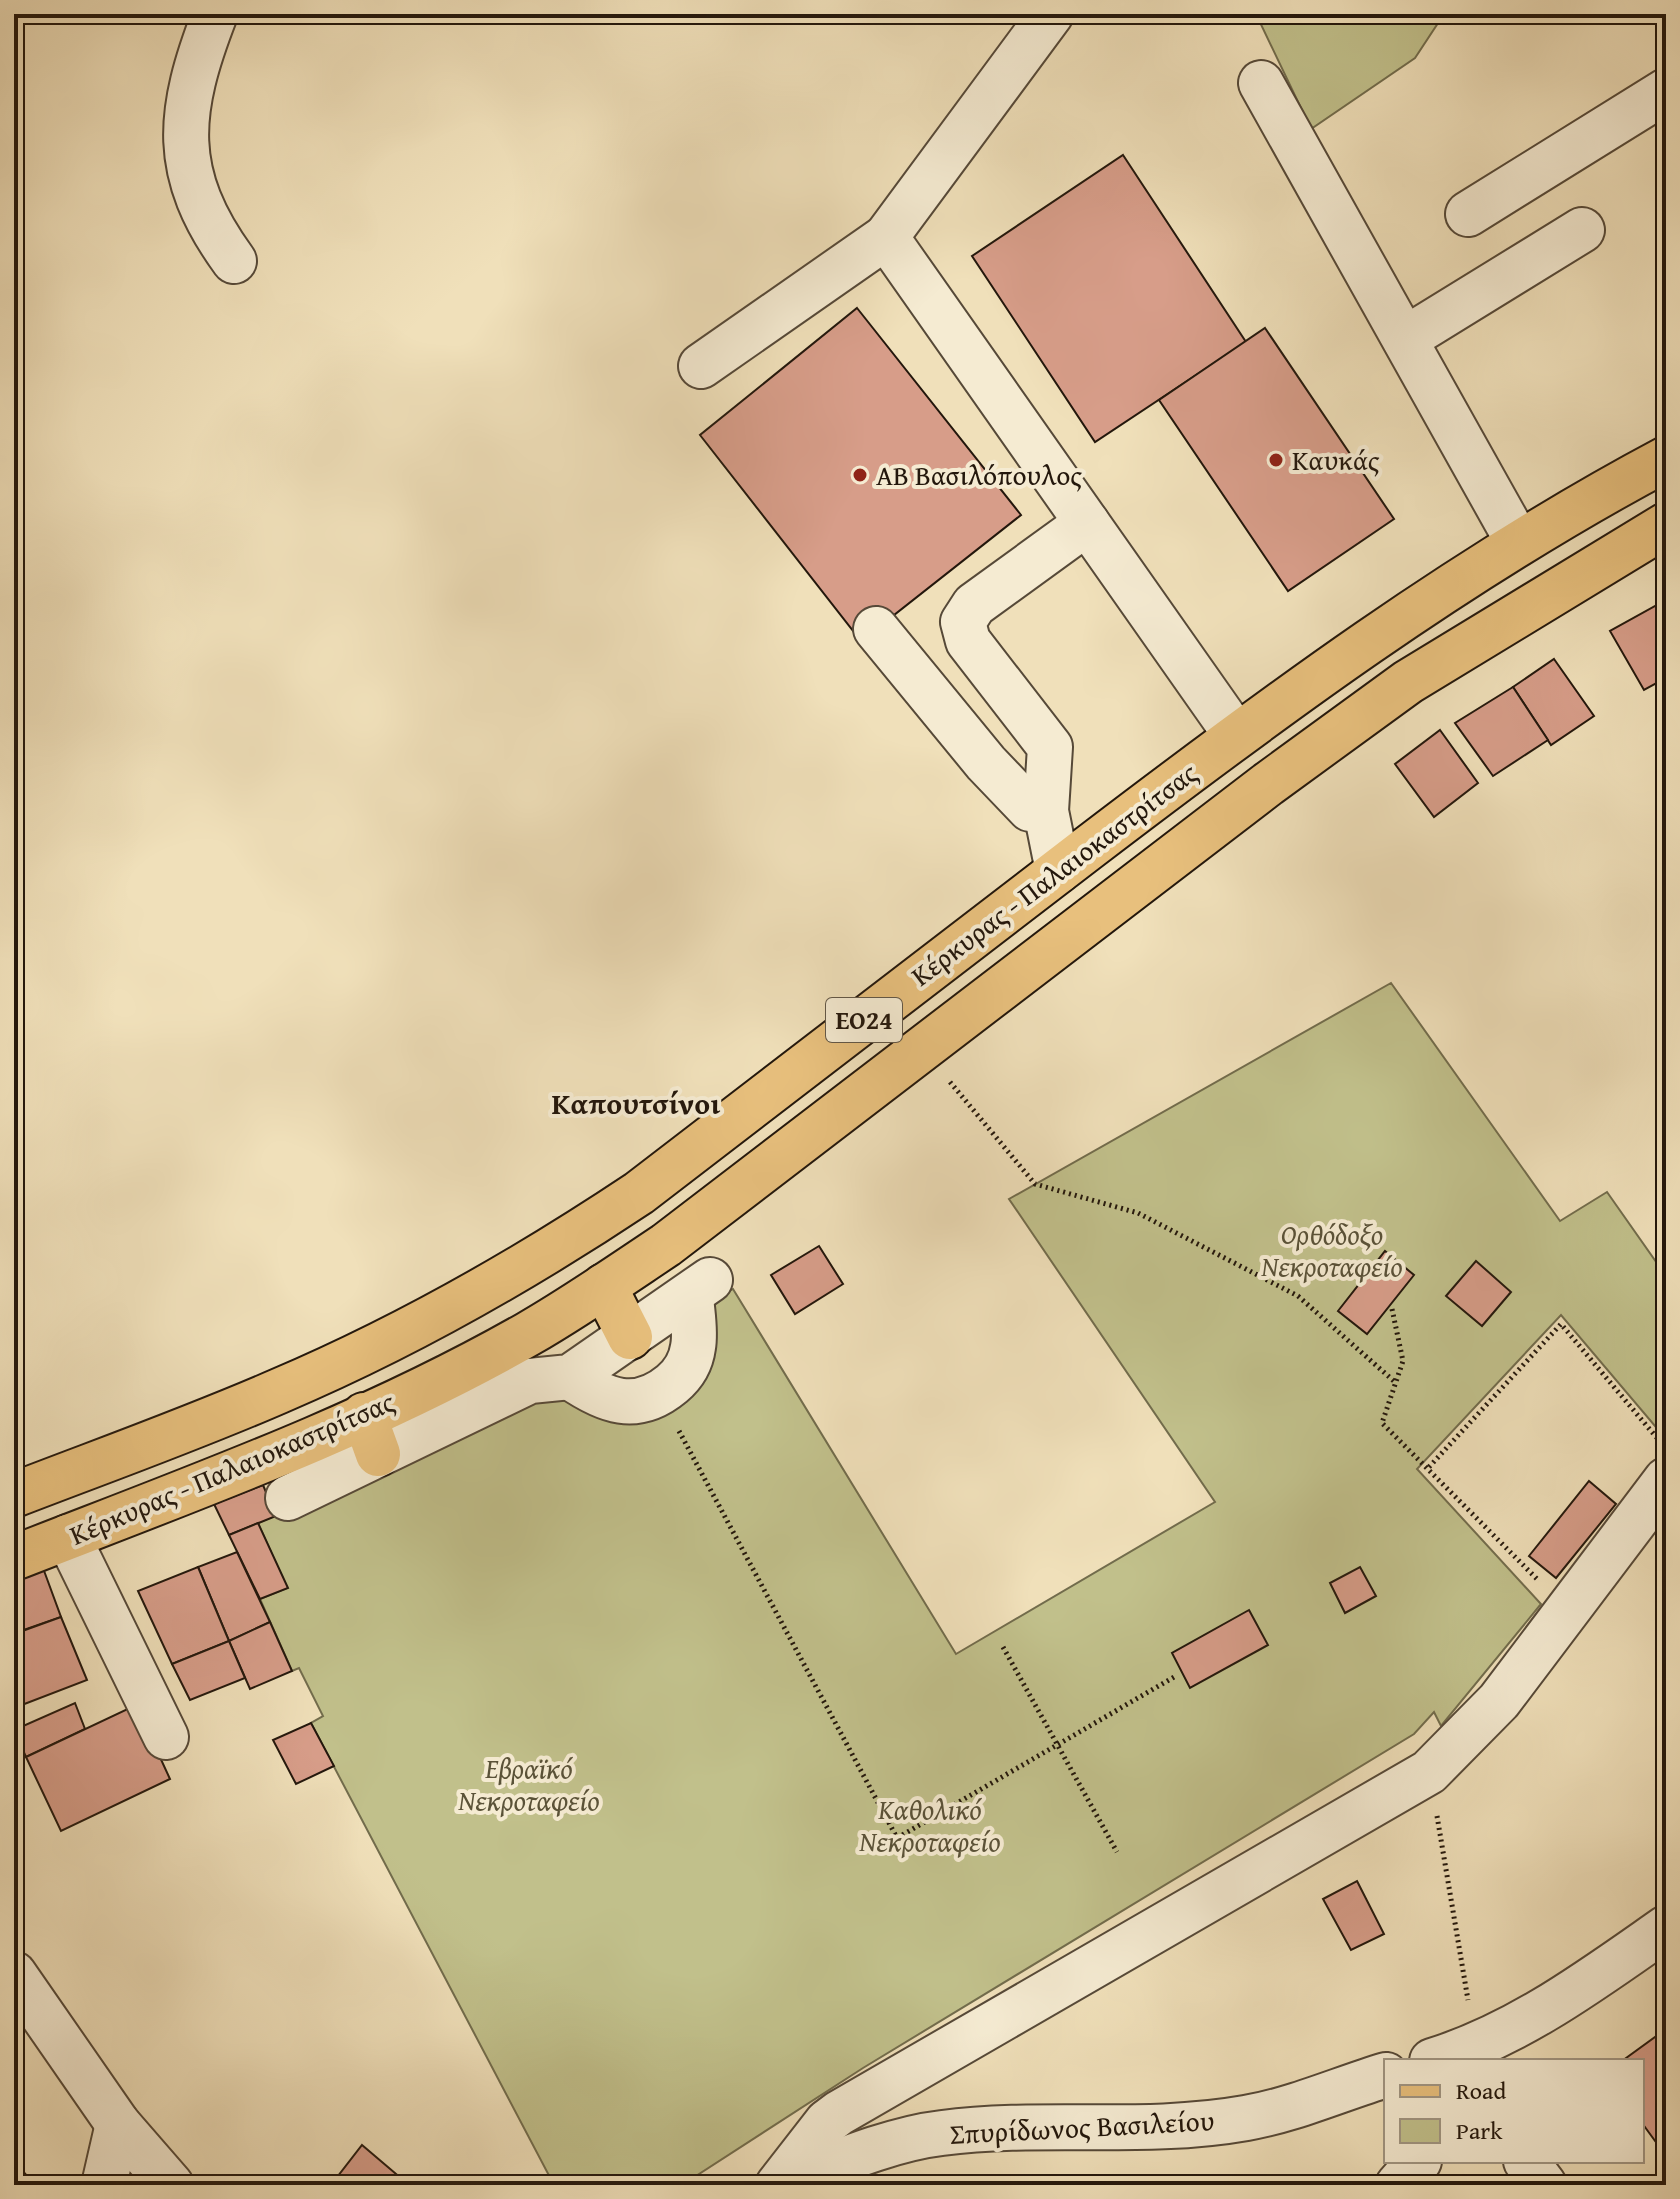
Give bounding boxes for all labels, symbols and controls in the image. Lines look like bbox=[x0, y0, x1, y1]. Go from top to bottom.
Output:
place label: Καυκάς bbox=[1292, 439, 1380, 480]
marker: Καυκάς bbox=[1267, 451, 1285, 469]
place label: ΑΒ Βασιλόπουλος bbox=[876, 454, 1082, 495]
marker: ΑΒ Βασιλόπουλος bbox=[851, 466, 869, 484]
street label: Κέρκυρας - Παλαιοκαστρίτσας bbox=[902, 752, 1206, 995]
road number: ΕΟ24 bbox=[826, 998, 902, 1042]
district label: Καπουτσίνοι bbox=[552, 1081, 721, 1125]
park label: Ορθόδοξο Νεκροταφείο bbox=[1260, 1213, 1403, 1286]
street label: Κέρκυρας - Παλαιοκαστρίτσας bbox=[63, 1380, 401, 1555]
park label: Εβραϊκό Νεκροταφείο bbox=[457, 1747, 600, 1820]
park label: Καθολικό Νεκροταφείο bbox=[858, 1788, 1001, 1861]
legend bbox=[1384, 2059, 1644, 2163]
text: Road bbox=[1456, 2073, 1506, 2108]
street label: Σπυρίδωνος Βασιλείου bbox=[949, 2099, 1215, 2154]
text: Park bbox=[1456, 2113, 1503, 2148]

